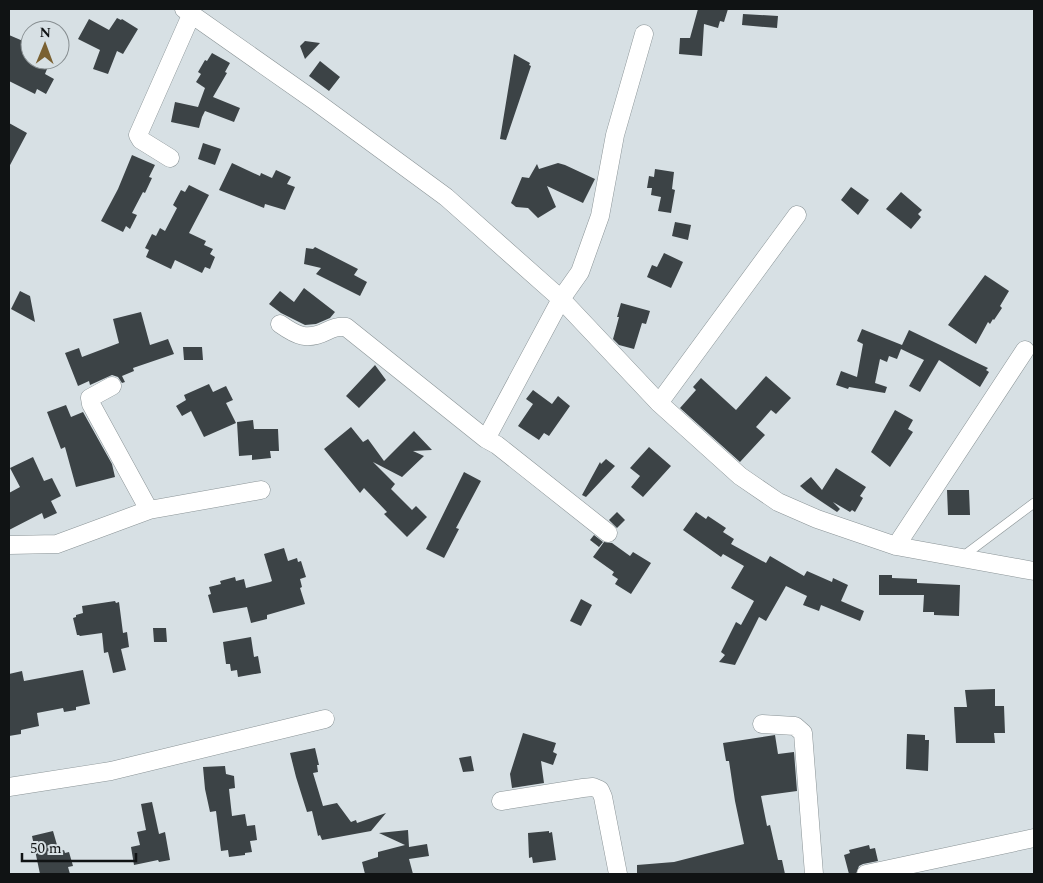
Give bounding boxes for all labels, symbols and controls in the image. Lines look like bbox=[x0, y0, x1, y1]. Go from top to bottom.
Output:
north arrow bbox=[20, 20, 70, 70]
text: N bbox=[39, 22, 51, 43]
scale bar bbox=[22, 830, 136, 862]
text: 50 m bbox=[30, 837, 62, 860]

